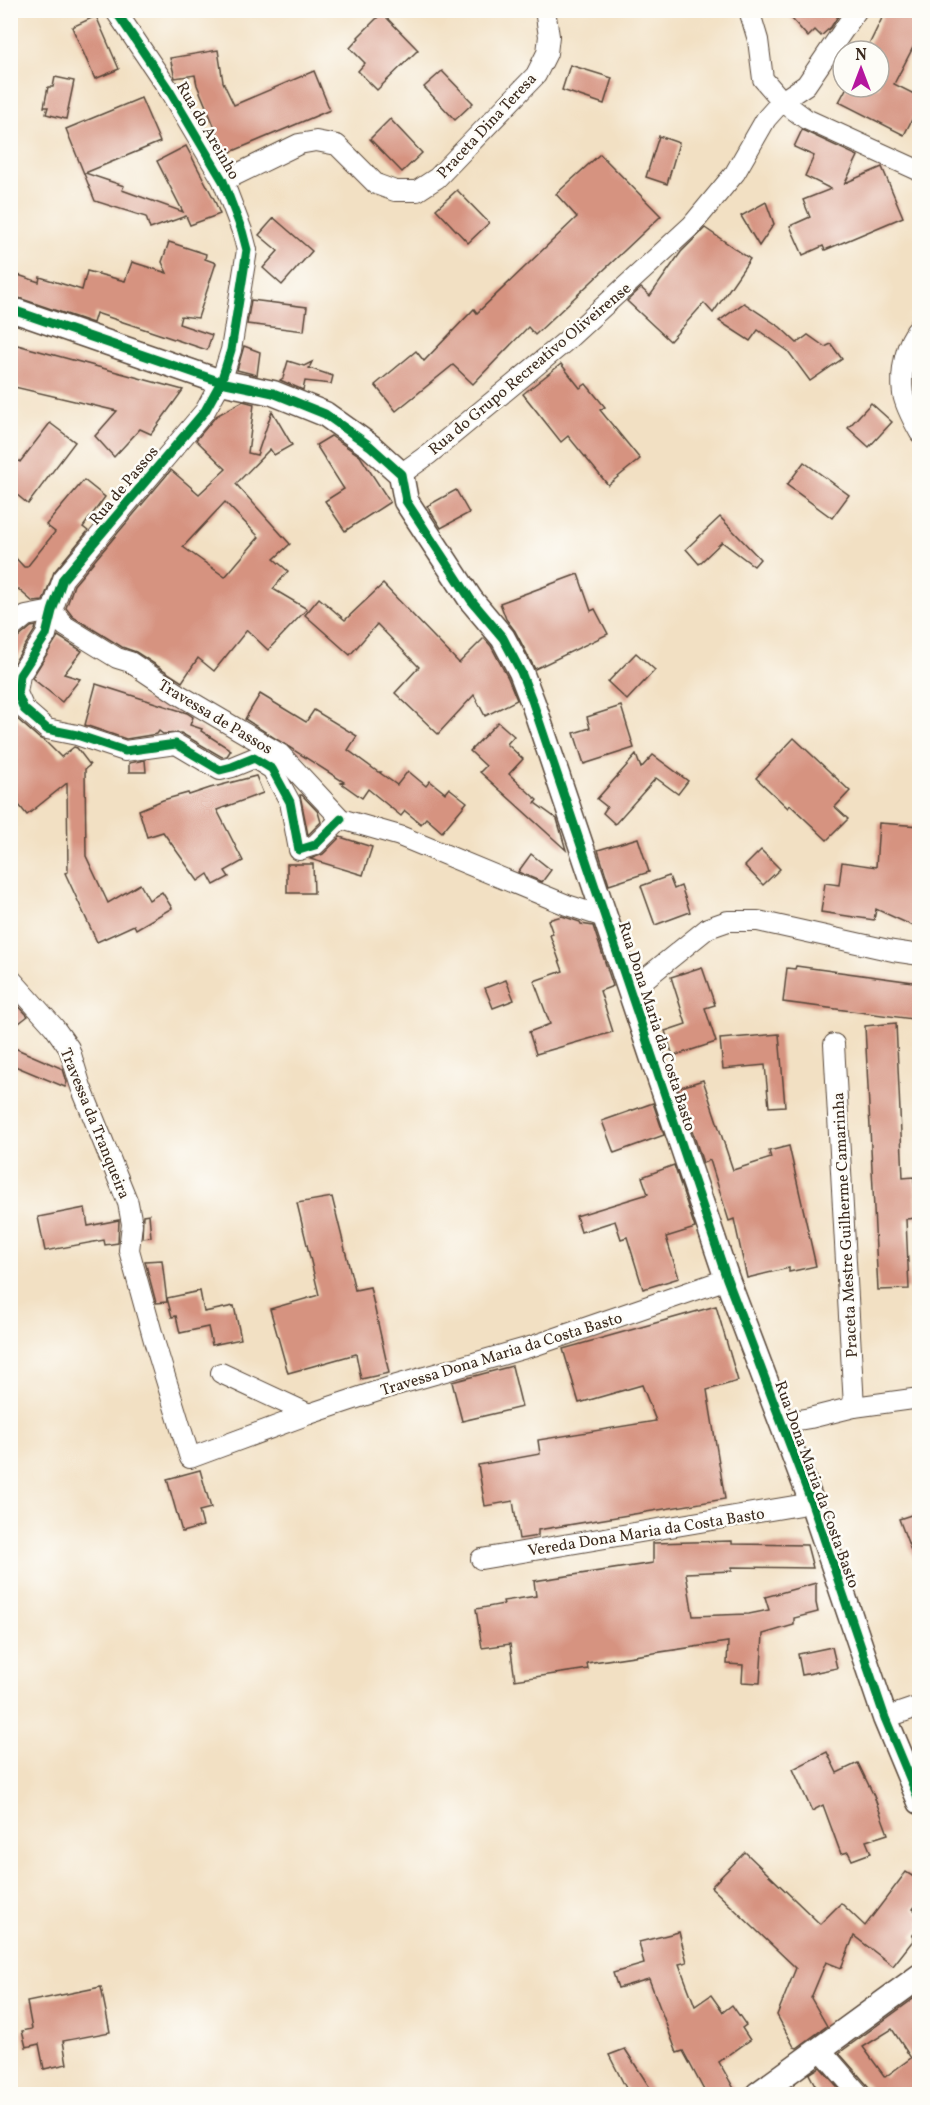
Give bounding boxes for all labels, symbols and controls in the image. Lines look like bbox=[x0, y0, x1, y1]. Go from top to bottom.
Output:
north arrow bbox=[831, 39, 891, 99]
text: N bbox=[855, 45, 867, 67]
street label: Praceta Dina Teresa bbox=[433, 69, 542, 184]
street label: Rua do Areinho bbox=[170, 78, 244, 184]
street label: Rua do Grupo Recreativo Oliveirense bbox=[424, 278, 636, 461]
street label: Rua de Passos bbox=[85, 442, 164, 531]
street label: Travessa de Passos bbox=[154, 675, 276, 761]
street label: Rua Dona Maria da Costa Basto bbox=[612, 919, 700, 1134]
street label: Travessa da Tranqueira bbox=[54, 1045, 135, 1203]
street label: Praceta Mestre Guilherme Camarinha bbox=[828, 1092, 864, 1358]
street label: Travessa Dona Maria da Costa Basto bbox=[378, 1308, 625, 1402]
street label: Rua Dona Maria da Costa Basto bbox=[768, 1378, 864, 1591]
street label: Vereda Dona Maria da Costa Basto bbox=[526, 1503, 766, 1563]

